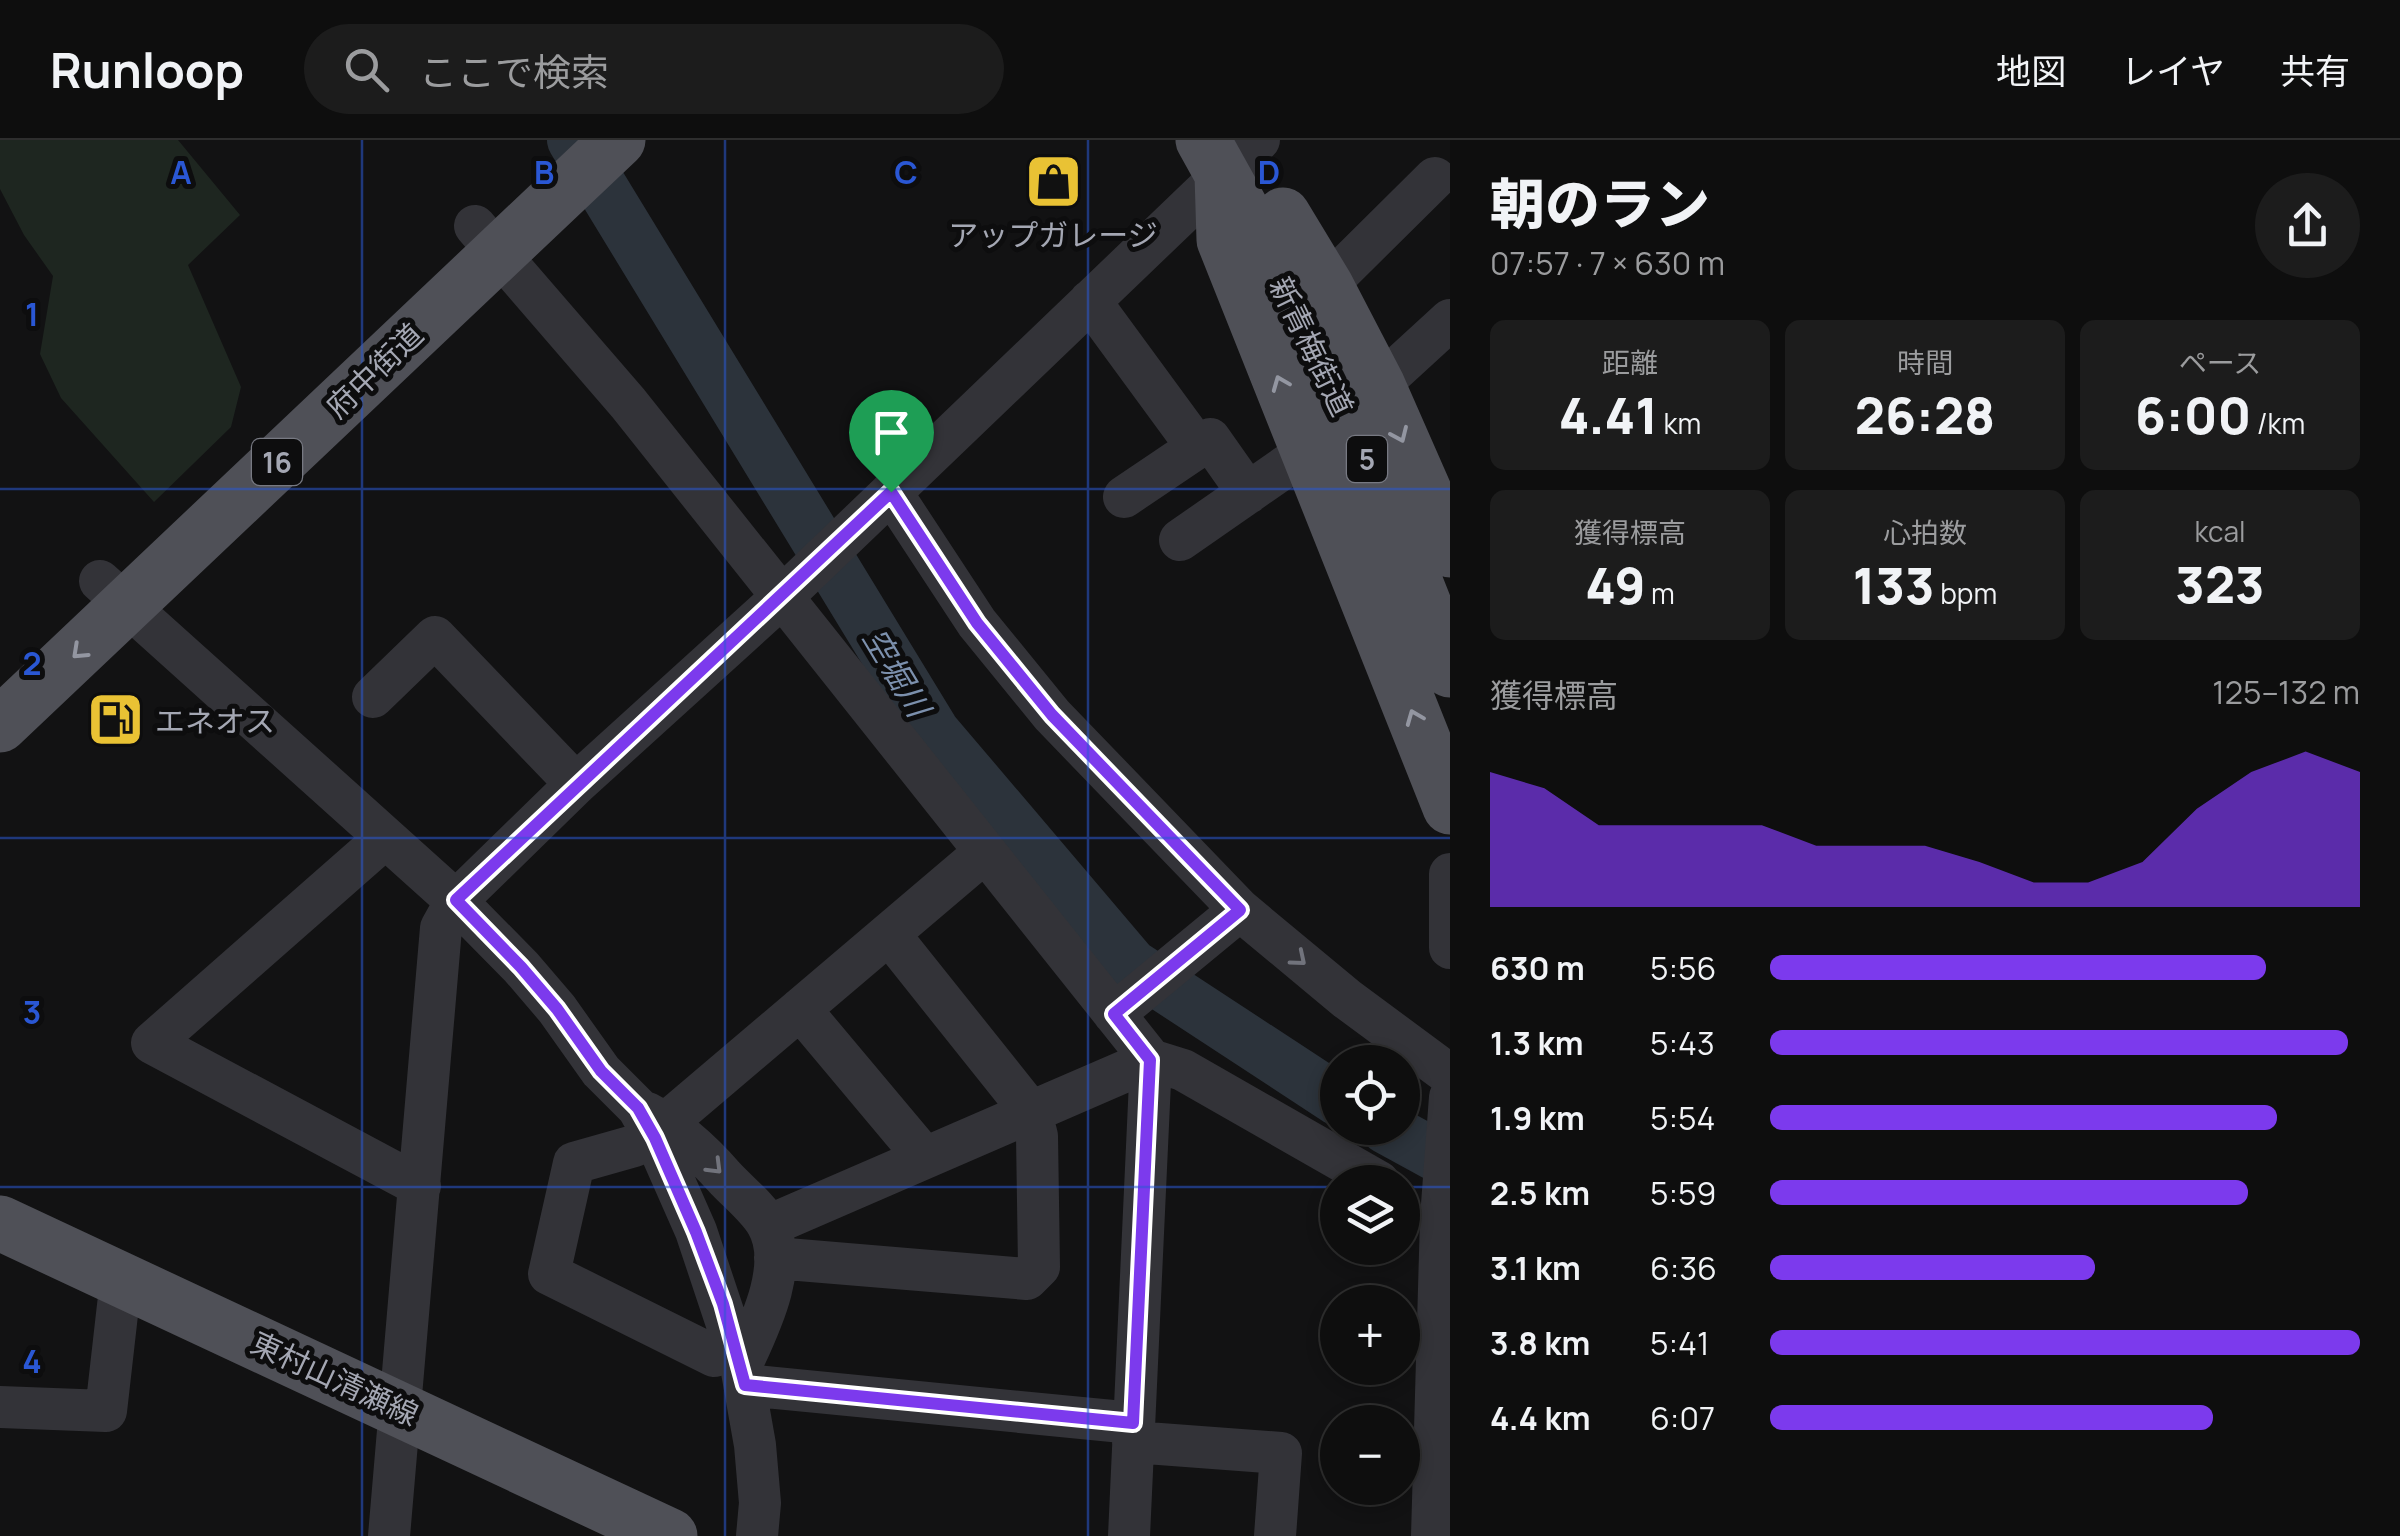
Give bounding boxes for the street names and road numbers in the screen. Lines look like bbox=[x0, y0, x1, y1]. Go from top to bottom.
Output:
street label: 新青梅街道 bbox=[1261, 270, 1363, 422]
street label: 府中街道 bbox=[317, 314, 431, 426]
road number: 5 bbox=[1347, 436, 1387, 482]
road number: 16 bbox=[252, 439, 302, 485]
street label: 東村山清瀬線 bbox=[245, 1321, 425, 1435]

